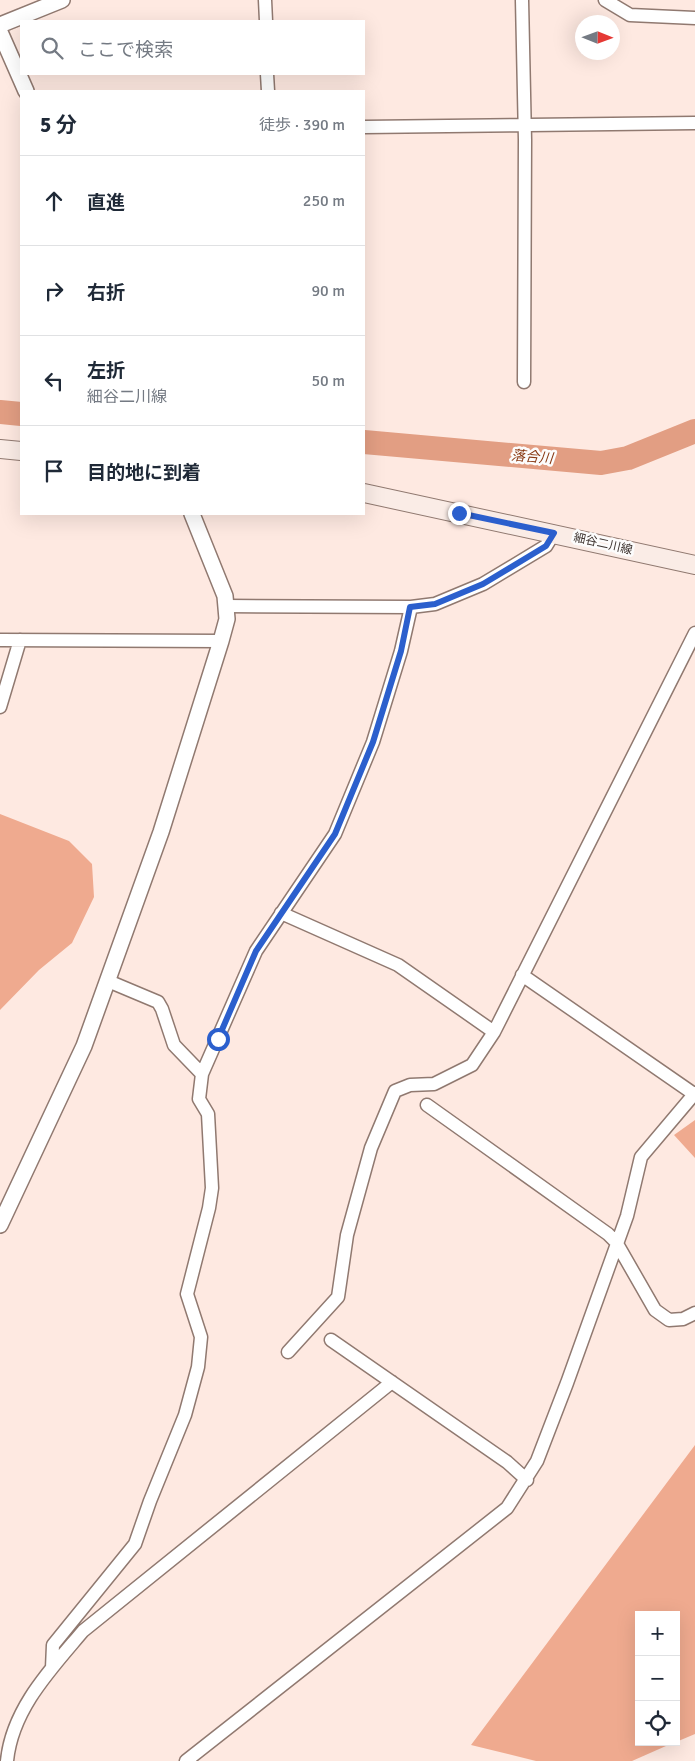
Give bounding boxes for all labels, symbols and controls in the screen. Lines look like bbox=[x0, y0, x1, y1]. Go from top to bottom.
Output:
north arrow bbox=[575, 15, 620, 60]
search box bbox=[20, 20, 365, 75]
icon: search bbox=[38, 34, 66, 62]
text: ここで検索 bbox=[78, 38, 173, 62]
text: 5 分 bbox=[40, 112, 77, 138]
text: 徒歩 · 390 m bbox=[259, 115, 345, 135]
icon: ahead bbox=[40, 187, 68, 215]
text: 直進 bbox=[87, 191, 125, 215]
text: 250 m bbox=[303, 191, 345, 211]
icon: right bbox=[40, 277, 68, 305]
text: 右折 bbox=[87, 281, 125, 305]
text: 90 m bbox=[311, 281, 345, 301]
text: 左折 bbox=[87, 359, 125, 383]
icon: left bbox=[40, 367, 68, 395]
text: 50 m bbox=[311, 371, 345, 391]
text: 細谷二川線 bbox=[87, 387, 167, 407]
water label: 落合川 bbox=[510, 447, 556, 467]
icon: arrive bbox=[40, 457, 68, 485]
text: 目的地に到着 bbox=[87, 461, 201, 485]
route end bbox=[448, 502, 471, 525]
street label: 細谷二川線 bbox=[572, 530, 634, 558]
route start bbox=[207, 1028, 230, 1051]
map controls bbox=[635, 1611, 680, 1746]
button: + bbox=[635, 1611, 680, 1656]
button: − bbox=[635, 1656, 680, 1701]
button: locate bbox=[635, 1701, 680, 1746]

